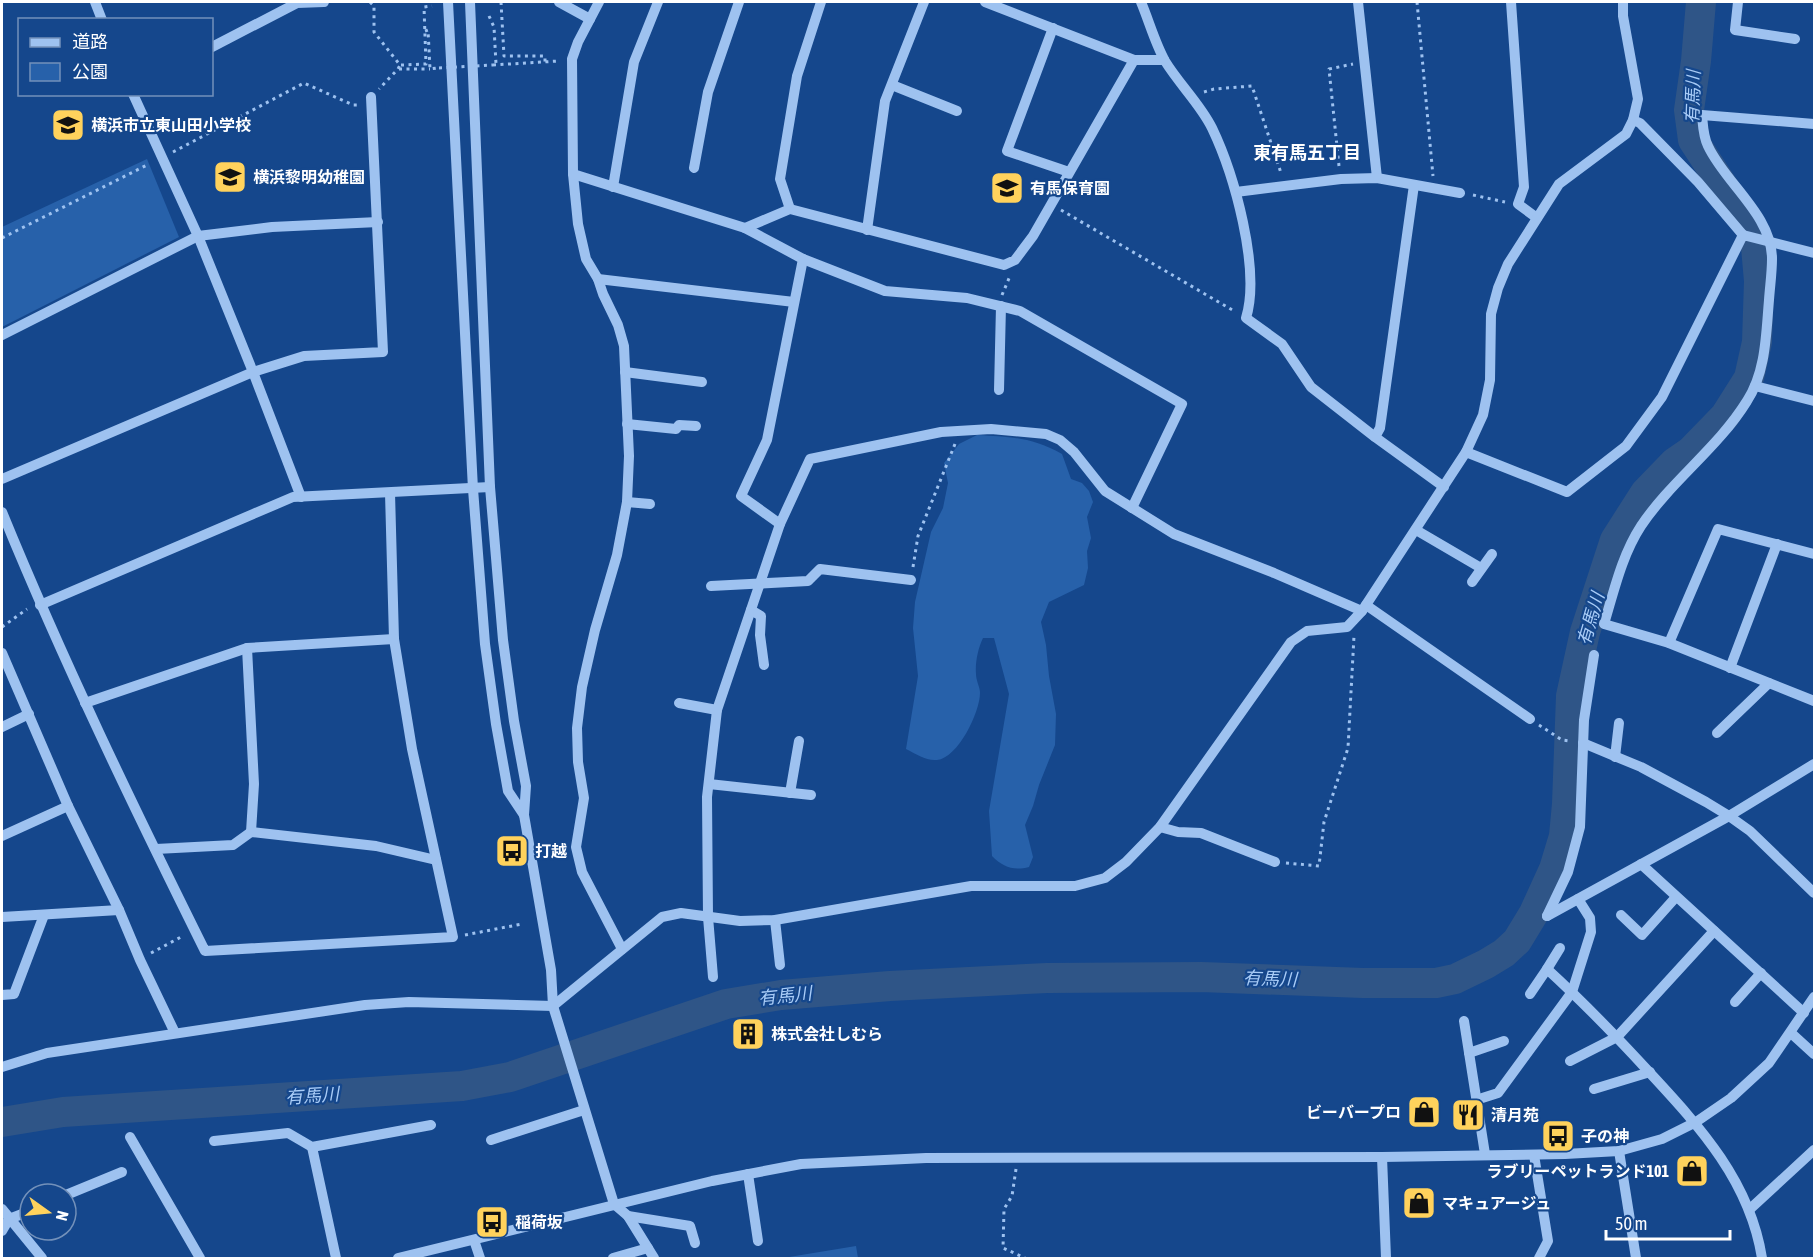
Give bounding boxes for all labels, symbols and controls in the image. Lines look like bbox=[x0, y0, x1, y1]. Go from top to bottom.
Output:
legend bbox=[18, 18, 213, 96]
text: 道路 bbox=[72, 31, 108, 52]
text: 公園 bbox=[72, 61, 108, 82]
water label: 有馬川 bbox=[1681, 68, 1704, 124]
school or university icon: 横浜市立東山田小学校 bbox=[50, 107, 86, 143]
place label: 横浜市立東山田小学校 bbox=[91, 116, 251, 134]
district label: 東有馬五丁目 bbox=[1253, 142, 1361, 163]
school or university icon: 横浜黎明幼稚園 bbox=[212, 159, 248, 195]
place label: 横浜黎明幼稚園 bbox=[253, 168, 365, 186]
school or university icon: 有馬保育園 bbox=[989, 170, 1025, 206]
place label: 有馬保育園 bbox=[1030, 179, 1110, 197]
water label: 有馬川 bbox=[1573, 588, 1609, 648]
bus stop icon: 打越 bbox=[494, 833, 530, 869]
place label: 打越 bbox=[535, 842, 567, 860]
water label: 有馬川 bbox=[1243, 967, 1299, 990]
water label: 有馬川 bbox=[757, 982, 815, 1009]
building icon: 株式会社しむら bbox=[730, 1016, 766, 1052]
place label: 株式会社しむら bbox=[771, 1025, 883, 1043]
water label: 有馬川 bbox=[284, 1083, 342, 1108]
shop icon: ビーバープロ bbox=[1406, 1094, 1442, 1130]
restaurant icon: 清月苑 bbox=[1450, 1097, 1486, 1133]
place label: ビーバープロ bbox=[1306, 1103, 1401, 1121]
place label: 清月苑 bbox=[1491, 1106, 1539, 1124]
bus stop icon: 子の神 bbox=[1540, 1118, 1576, 1154]
place label: 子の神 bbox=[1581, 1127, 1629, 1145]
shop icon: ラブリーペットランド101 bbox=[1674, 1153, 1710, 1189]
place label: ラブリーペットランド101 bbox=[1486, 1162, 1669, 1180]
north arrow bbox=[18, 1182, 78, 1242]
shop icon: マキュアージュ bbox=[1401, 1185, 1437, 1221]
place label: マキュアージュ bbox=[1442, 1194, 1551, 1212]
scale bar bbox=[1606, 1203, 1730, 1241]
bus stop icon: 稲荷坂 bbox=[474, 1204, 510, 1240]
text: N bbox=[53, 1209, 72, 1223]
place label: 稲荷坂 bbox=[515, 1213, 563, 1231]
text: 50 m bbox=[1615, 1213, 1647, 1234]

